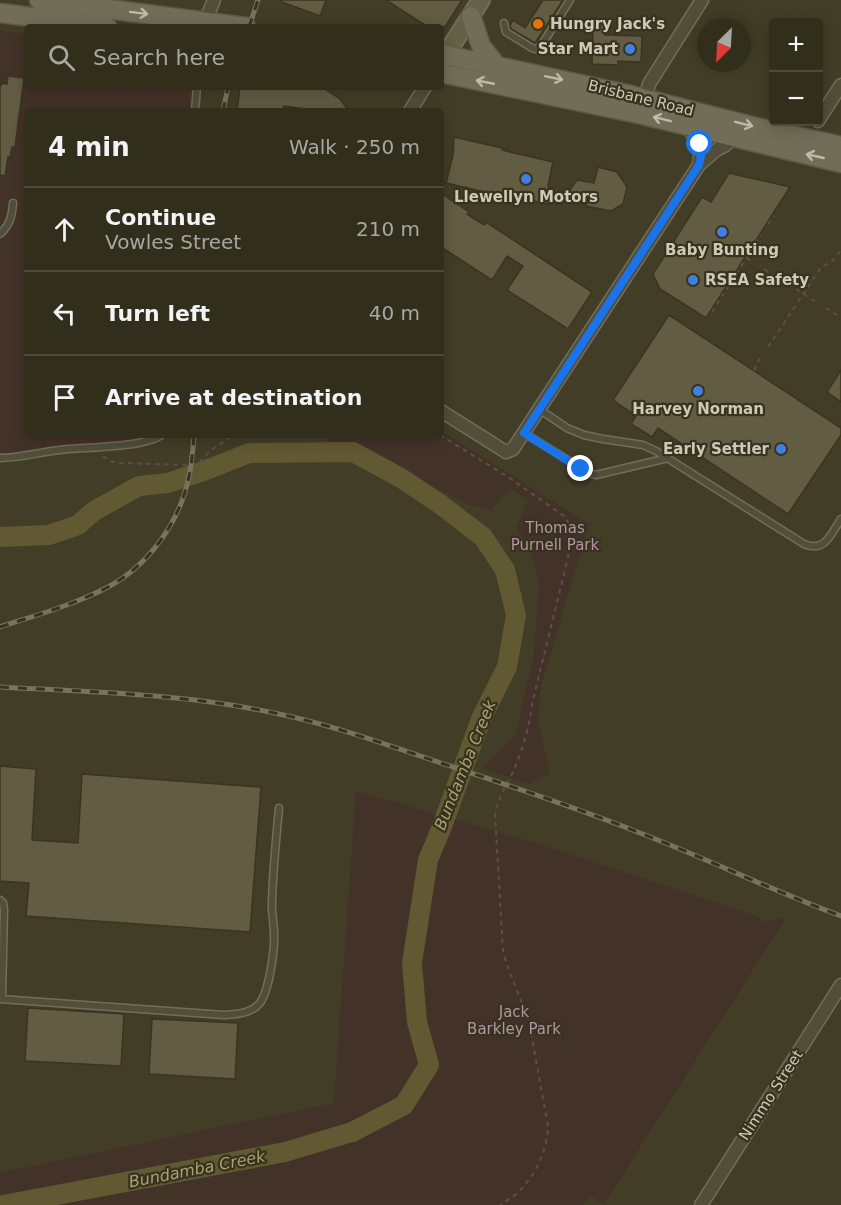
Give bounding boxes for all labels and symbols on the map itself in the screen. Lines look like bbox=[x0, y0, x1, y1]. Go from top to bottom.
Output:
one-way arrow bbox=[128, 8, 148, 19]
place label: Hungry Jack's bbox=[550, 15, 665, 33]
marker: Hungry Jack's bbox=[531, 17, 545, 31]
north arrow bbox=[697, 18, 751, 72]
place label: Star Mart bbox=[538, 40, 618, 58]
marker: Star Mart bbox=[623, 42, 637, 56]
one-way arrow bbox=[545, 72, 564, 84]
one-way arrow bbox=[475, 76, 495, 87]
street label: Brisbane Road bbox=[586, 76, 696, 120]
one-way arrow bbox=[653, 113, 672, 125]
one-way arrow bbox=[734, 119, 753, 131]
route start bbox=[686, 130, 712, 156]
one-way arrow bbox=[805, 150, 824, 162]
marker: Llewellyn Motors bbox=[519, 172, 533, 186]
place label: Llewellyn Motors bbox=[454, 188, 598, 206]
marker: Baby Bunting bbox=[715, 225, 729, 239]
place label: Baby Bunting bbox=[665, 241, 779, 259]
place label: RSEA Safety bbox=[705, 271, 809, 289]
marker: RSEA Safety bbox=[686, 273, 700, 287]
marker: Harvey Norman bbox=[691, 384, 705, 398]
place label: Harvey Norman bbox=[632, 400, 764, 418]
place label: Early Settler bbox=[663, 440, 770, 458]
marker: Early Settler bbox=[774, 442, 788, 456]
route end bbox=[567, 455, 593, 481]
park label: Thomas Purnell Park bbox=[511, 519, 600, 554]
water label: Bundamba Creek bbox=[430, 697, 500, 833]
park label: Jack Barkley Park bbox=[467, 1003, 561, 1038]
street label: Nimmo Street bbox=[735, 1046, 807, 1144]
water label: Bundamba Creek bbox=[127, 1146, 268, 1192]

